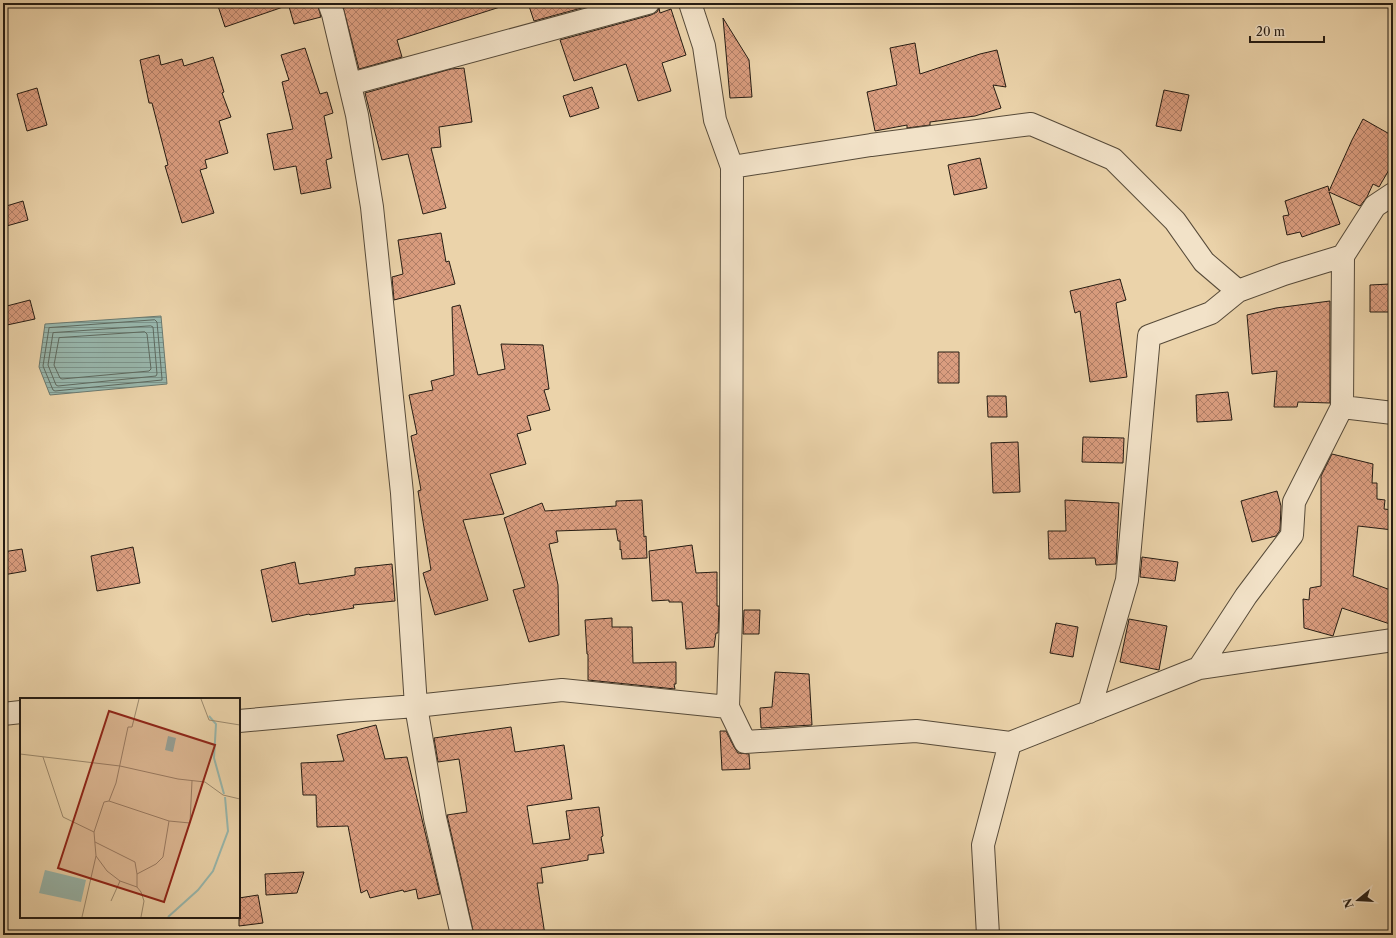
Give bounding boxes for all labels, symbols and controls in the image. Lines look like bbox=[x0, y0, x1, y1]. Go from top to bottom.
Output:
scale bar bbox=[1250, 18, 1324, 44]
text: 20 m bbox=[1256, 24, 1285, 39]
inset map bbox=[20, 698, 240, 918]
north arrow bbox=[1338, 880, 1378, 920]
text: N bbox=[1340, 896, 1357, 910]

